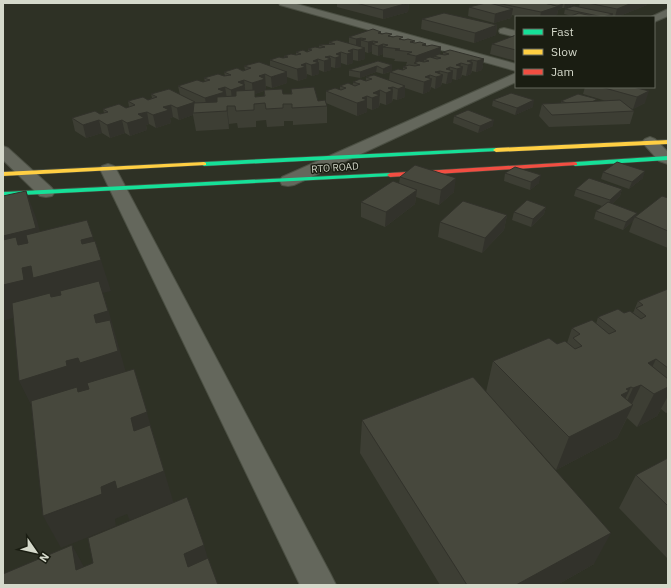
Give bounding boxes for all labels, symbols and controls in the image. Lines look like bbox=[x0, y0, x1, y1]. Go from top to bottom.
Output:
legend bbox=[515, 16, 655, 88]
text: Fast bbox=[551, 24, 574, 39]
text: Slow bbox=[551, 44, 577, 59]
text: Jam bbox=[551, 64, 574, 79]
street label: RTO ROAD bbox=[311, 159, 359, 176]
north arrow bbox=[16, 532, 56, 572]
text: N bbox=[36, 550, 52, 565]

